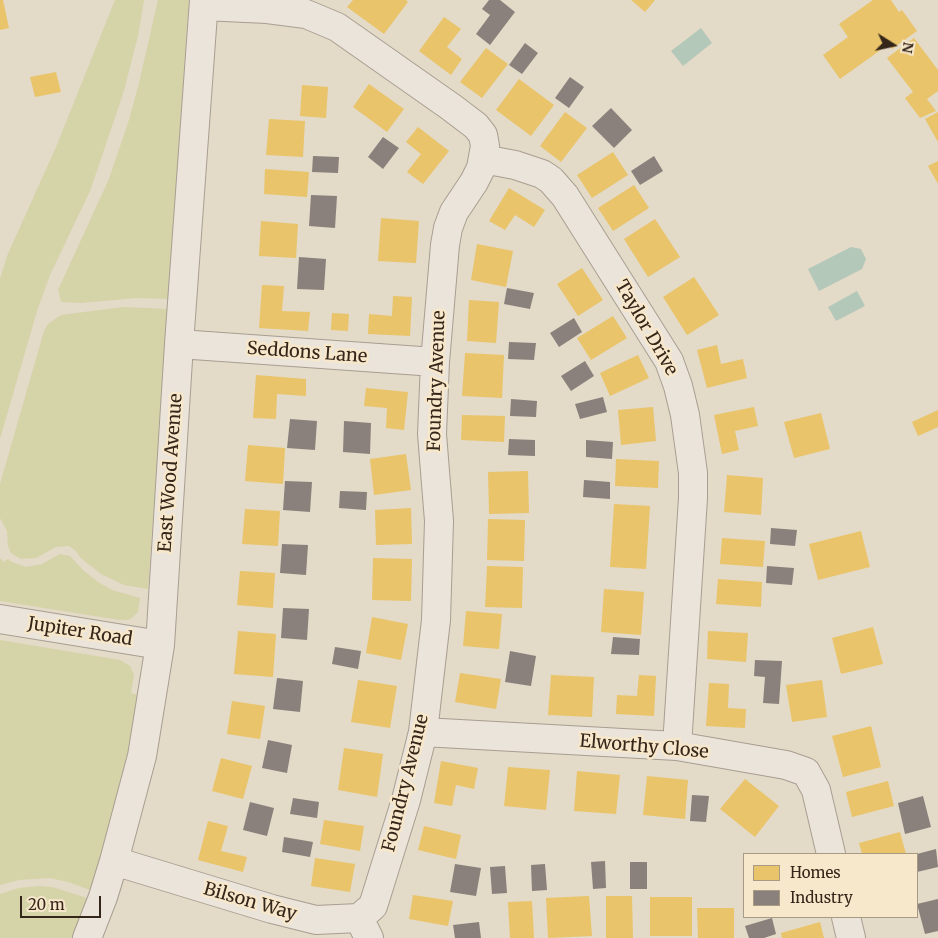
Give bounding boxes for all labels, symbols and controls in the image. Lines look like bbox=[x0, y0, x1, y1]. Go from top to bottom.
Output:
north arrow bbox=[868, 20, 918, 70]
text: N bbox=[898, 41, 918, 55]
street label: Taylor Drive bbox=[610, 276, 682, 380]
street label: Foundry Avenue bbox=[424, 310, 450, 452]
street label: Seddons Lane bbox=[246, 338, 368, 368]
street label: East Wood Avenue bbox=[155, 393, 187, 553]
street label: Jupiter Road bbox=[26, 613, 134, 651]
street label: Foundry Avenue bbox=[378, 712, 434, 854]
street label: Elworthy Close bbox=[578, 731, 710, 763]
legend bbox=[743, 853, 918, 918]
text: Homes bbox=[790, 863, 841, 882]
street label: Bilson Way bbox=[201, 878, 299, 926]
scale bar bbox=[22, 886, 104, 918]
text: Industry bbox=[790, 888, 853, 907]
text: 20 m bbox=[28, 895, 65, 914]

